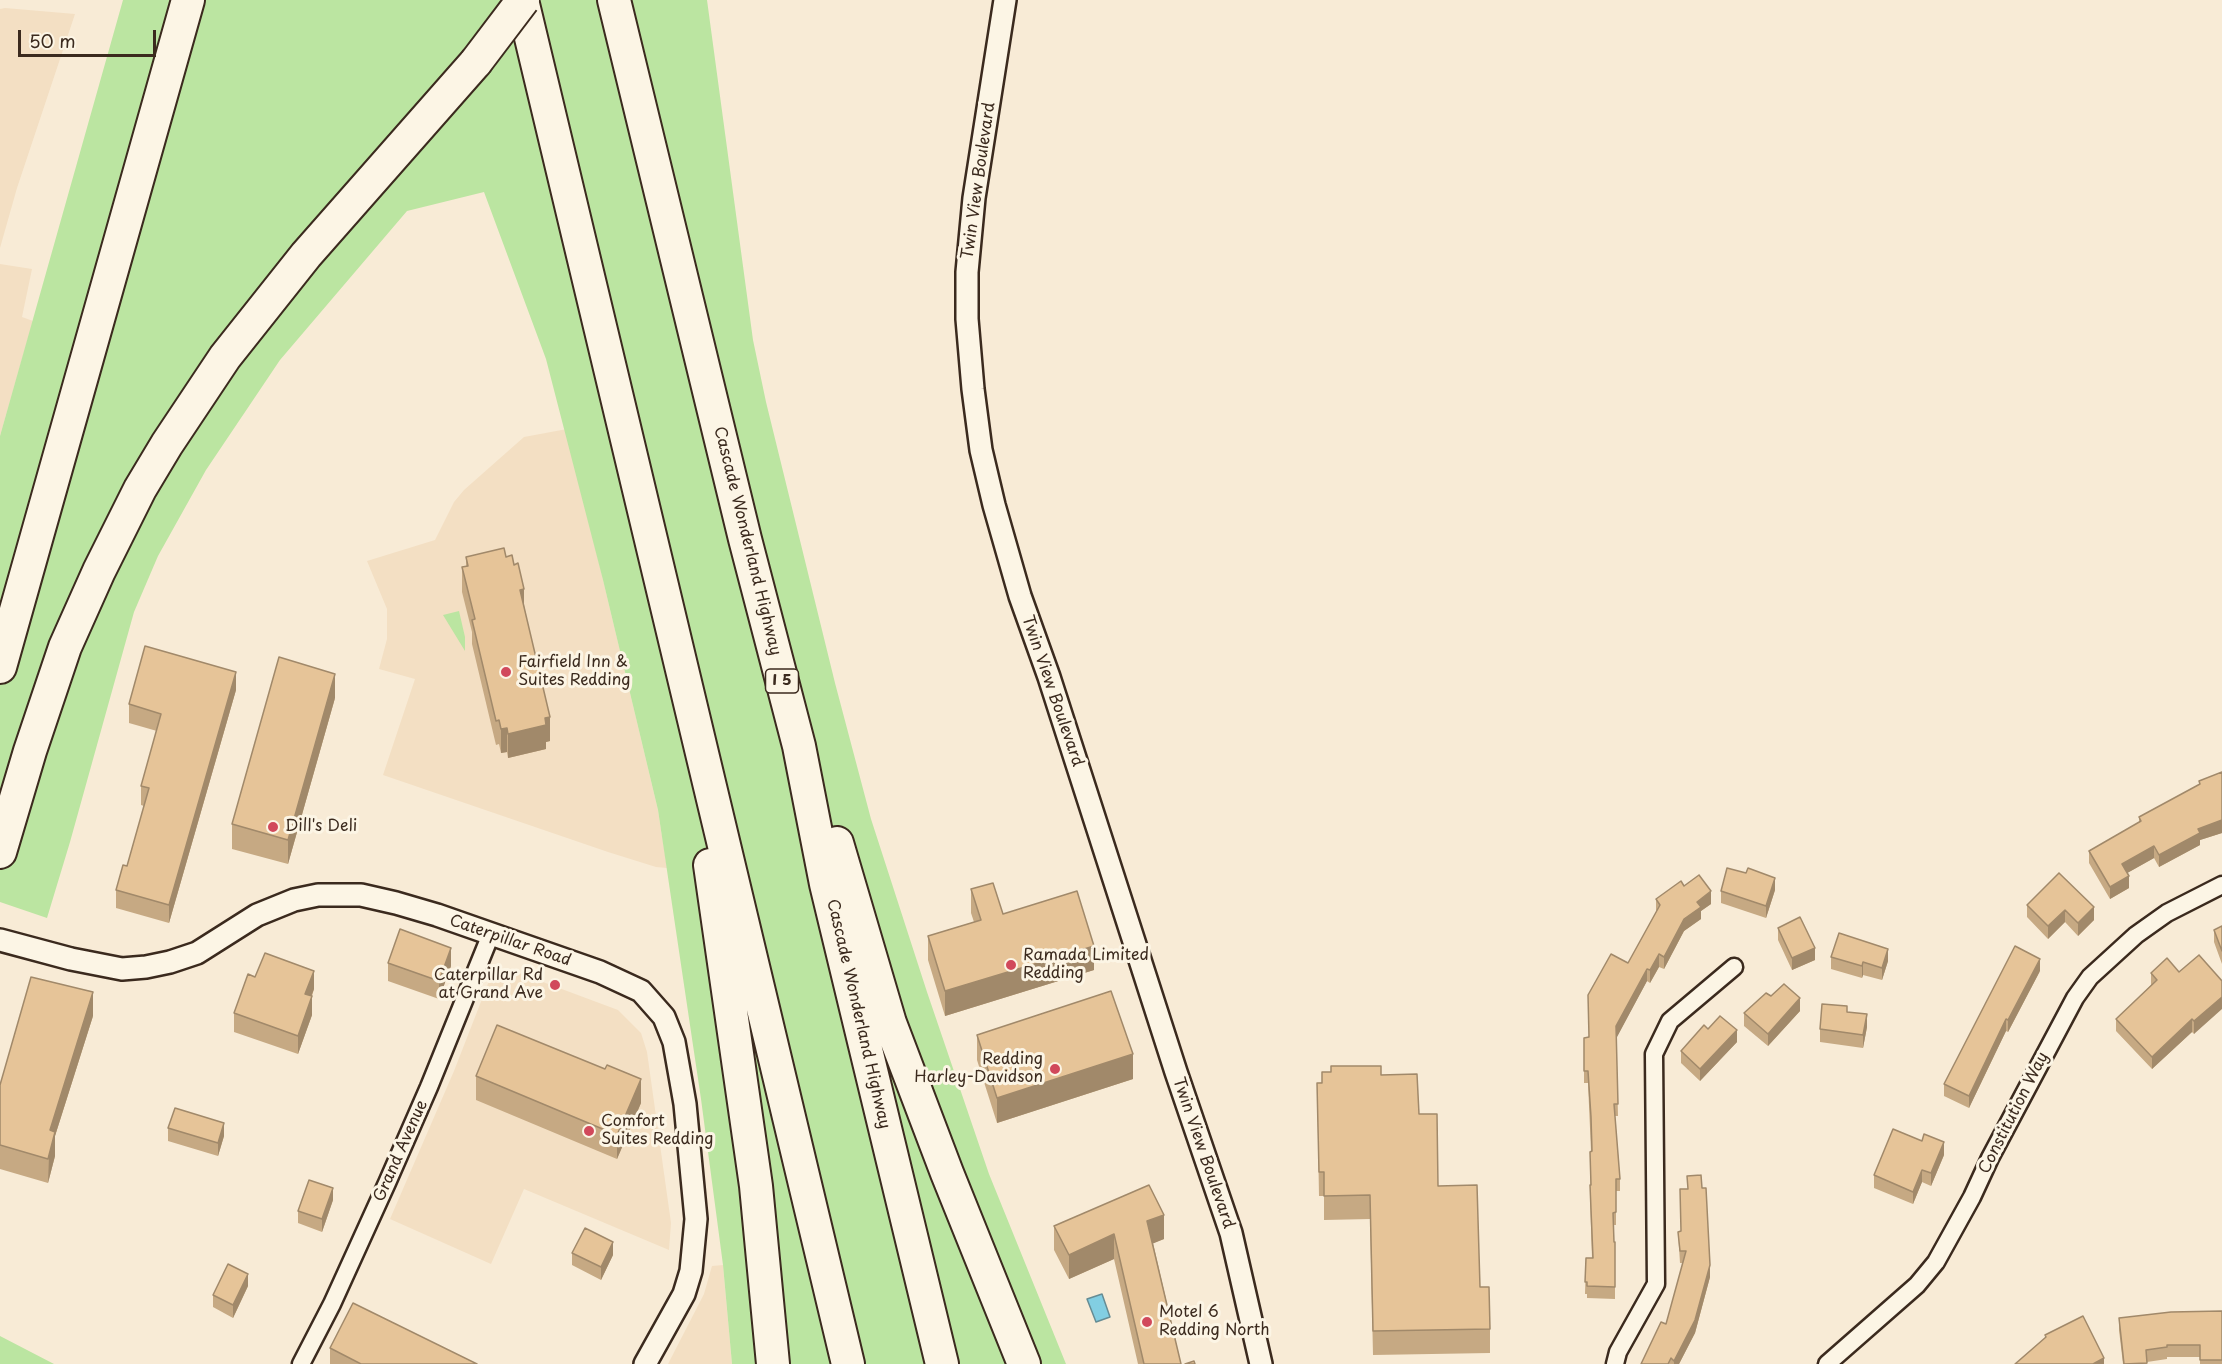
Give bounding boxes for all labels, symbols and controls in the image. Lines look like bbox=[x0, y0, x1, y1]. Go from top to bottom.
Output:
scale bar bbox=[21, 18, 159, 56]
text: 50 m bbox=[29, 27, 76, 54]
street label: Twin View Boulevard bbox=[958, 101, 1000, 261]
street label: Cascade Wonderland Highway bbox=[709, 425, 785, 657]
street label: Twin View Boulevard bbox=[1017, 613, 1087, 769]
place label: Fairfield Inn & Suites Redding bbox=[518, 653, 630, 691]
marker: Fairfield Inn & Suites Redding bbox=[499, 665, 513, 679]
road number: I 5 bbox=[766, 669, 798, 693]
place label: Dill's Deli bbox=[285, 817, 357, 837]
marker: Dill's Deli bbox=[266, 820, 280, 834]
street label: Cascade Wonderland Highway bbox=[822, 897, 894, 1131]
street label: Caterpillar Road bbox=[447, 911, 573, 971]
place label: Ramada Limited Redding bbox=[1023, 946, 1149, 984]
marker: Ramada Limited Redding bbox=[1004, 958, 1018, 972]
place label: Caterpillar Rd at Grand Ave bbox=[434, 966, 543, 1004]
marker: Caterpillar Rd at Grand Ave bbox=[548, 978, 562, 992]
street label: Constitution Way bbox=[1975, 1049, 2053, 1177]
place label: Redding Harley-Davidson bbox=[914, 1050, 1043, 1088]
marker: Redding Harley-Davidson bbox=[1048, 1062, 1062, 1076]
street label: Twin View Boulevard bbox=[1168, 1075, 1238, 1231]
street label: Grand Avenue bbox=[370, 1097, 432, 1205]
place label: Comfort Suites Redding bbox=[601, 1112, 713, 1150]
marker: Comfort Suites Redding bbox=[582, 1124, 596, 1138]
place label: Motel 6 Redding North bbox=[1159, 1303, 1270, 1341]
marker: Motel 6 Redding North bbox=[1140, 1315, 1154, 1329]

